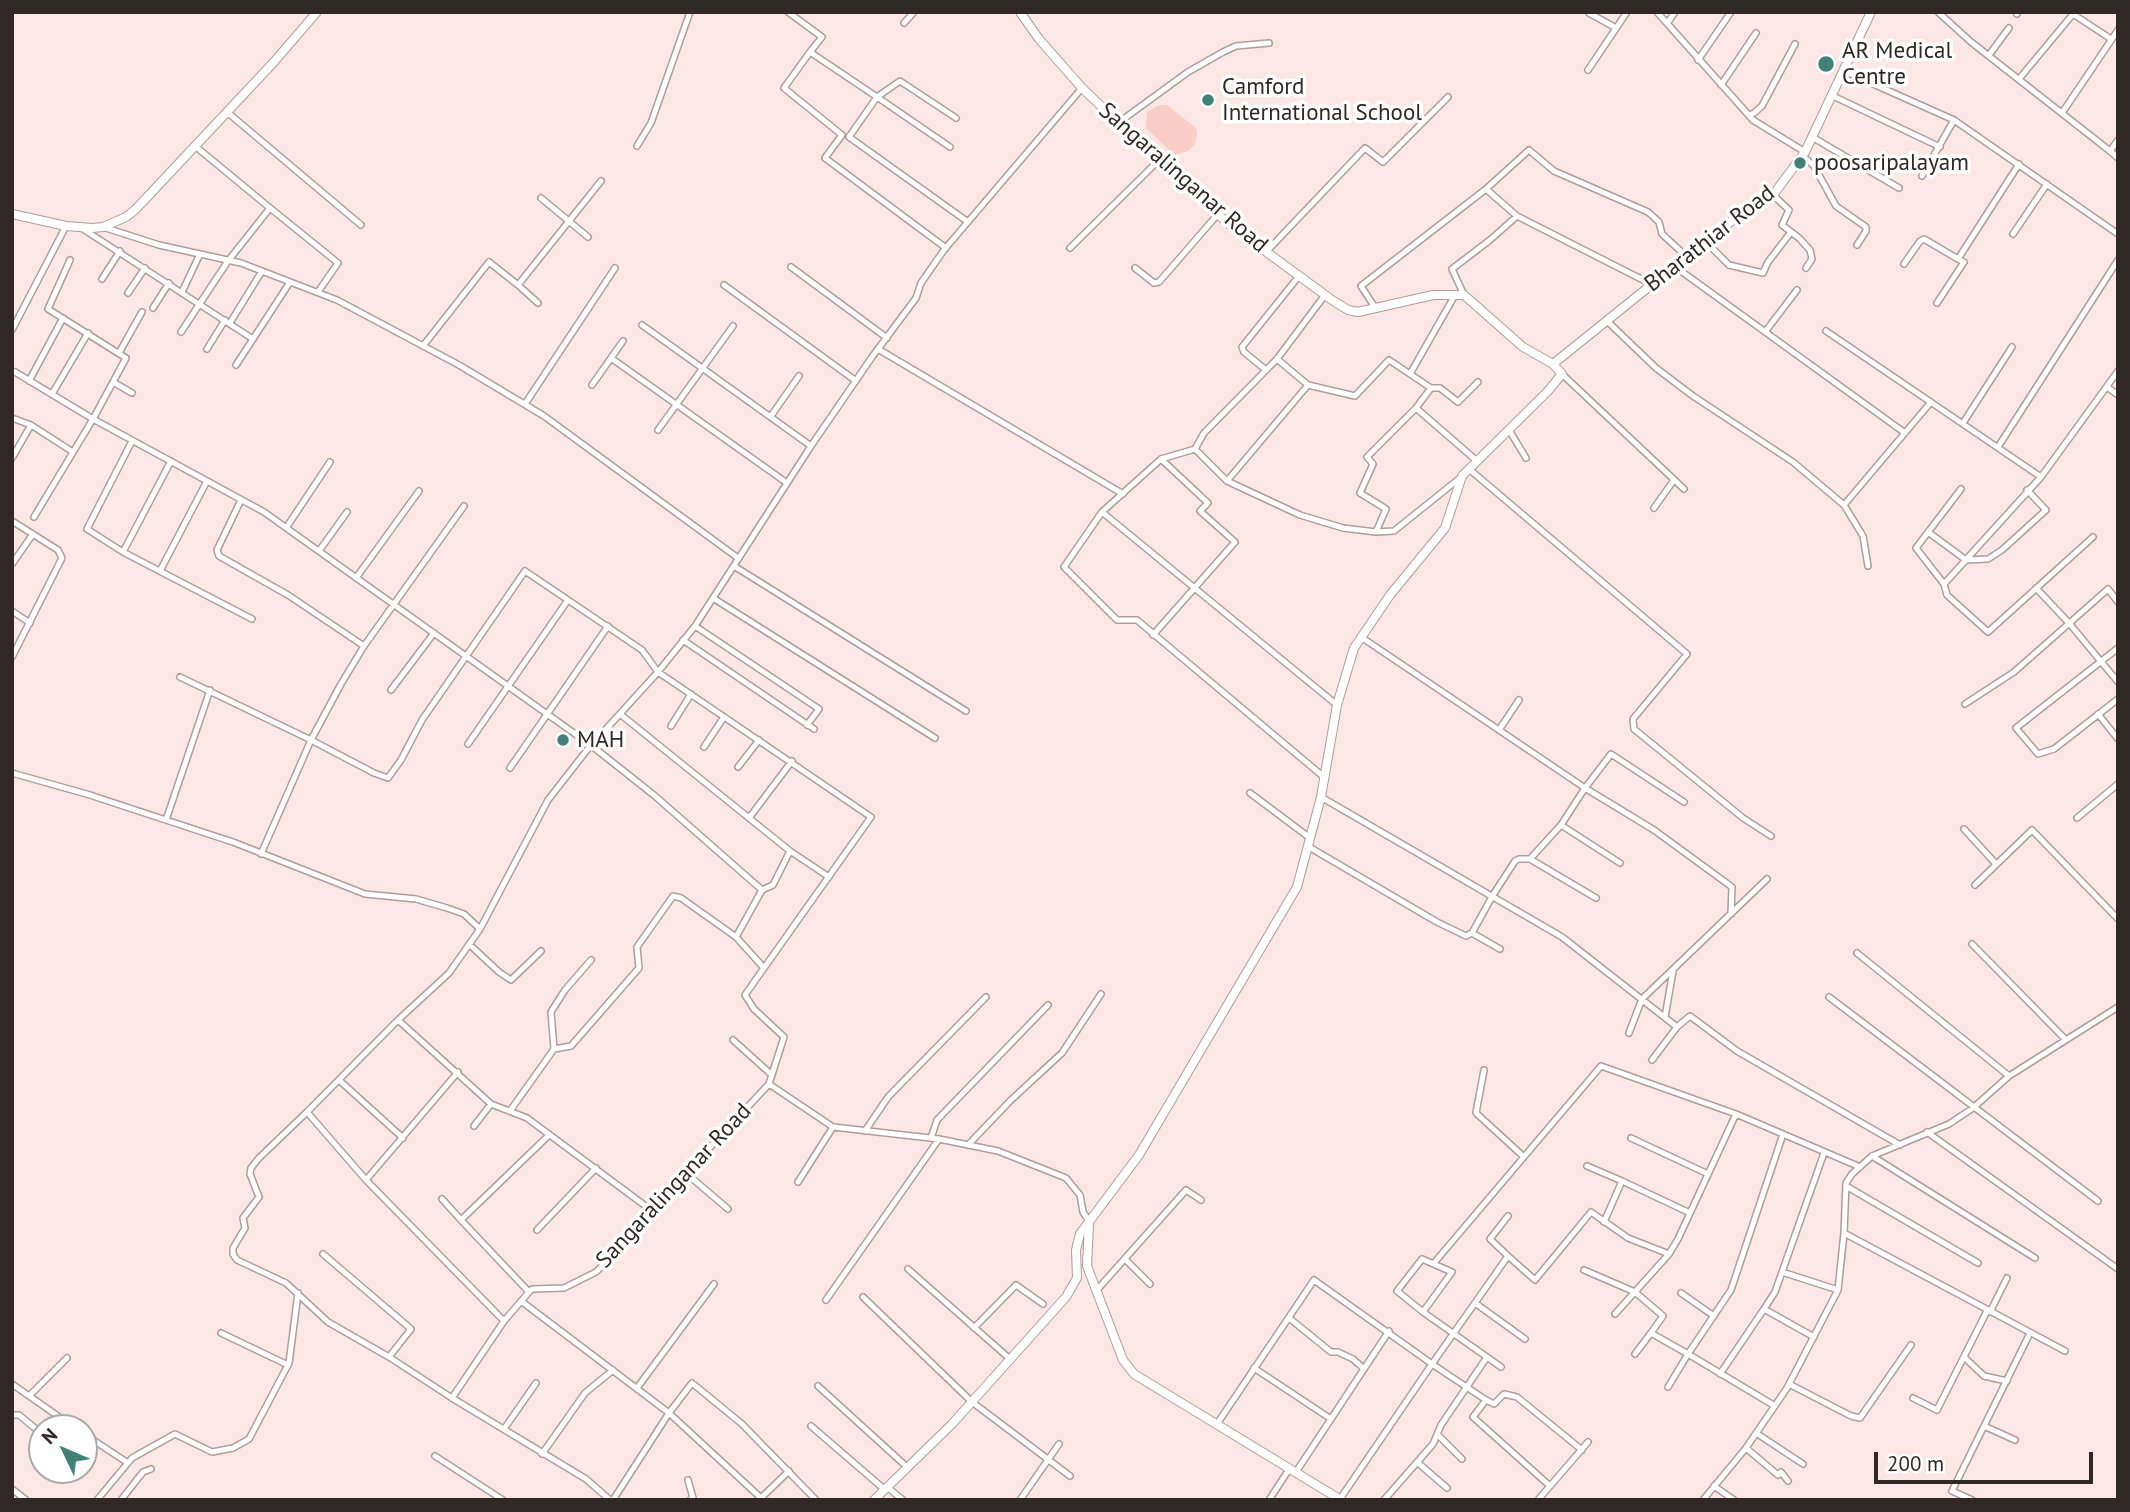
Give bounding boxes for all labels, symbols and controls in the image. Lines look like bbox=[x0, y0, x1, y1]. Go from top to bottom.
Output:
place label: AR Medical Centre bbox=[1842, 37, 1952, 91]
marker: AR Medical Centre bbox=[1816, 54, 1836, 74]
place label: Camford International School bbox=[1222, 73, 1422, 127]
marker: Camford International School bbox=[1200, 92, 1216, 108]
street label: Sangaralinganar Road bbox=[1093, 97, 1273, 259]
place label: poosaripalayam bbox=[1814, 149, 1969, 177]
marker: poosaripalayam bbox=[1792, 155, 1808, 171]
street label: Bharathiar Road bbox=[1640, 180, 1780, 298]
place label: MAH bbox=[577, 726, 624, 754]
marker: MAH bbox=[555, 732, 571, 748]
street label: Sangaralinganar Road bbox=[591, 1098, 757, 1274]
north arrow bbox=[28, 1414, 98, 1484]
text: N bbox=[36, 1423, 62, 1449]
scale bar bbox=[1878, 1438, 2097, 1482]
text: 200 m bbox=[1887, 1450, 1944, 1477]

